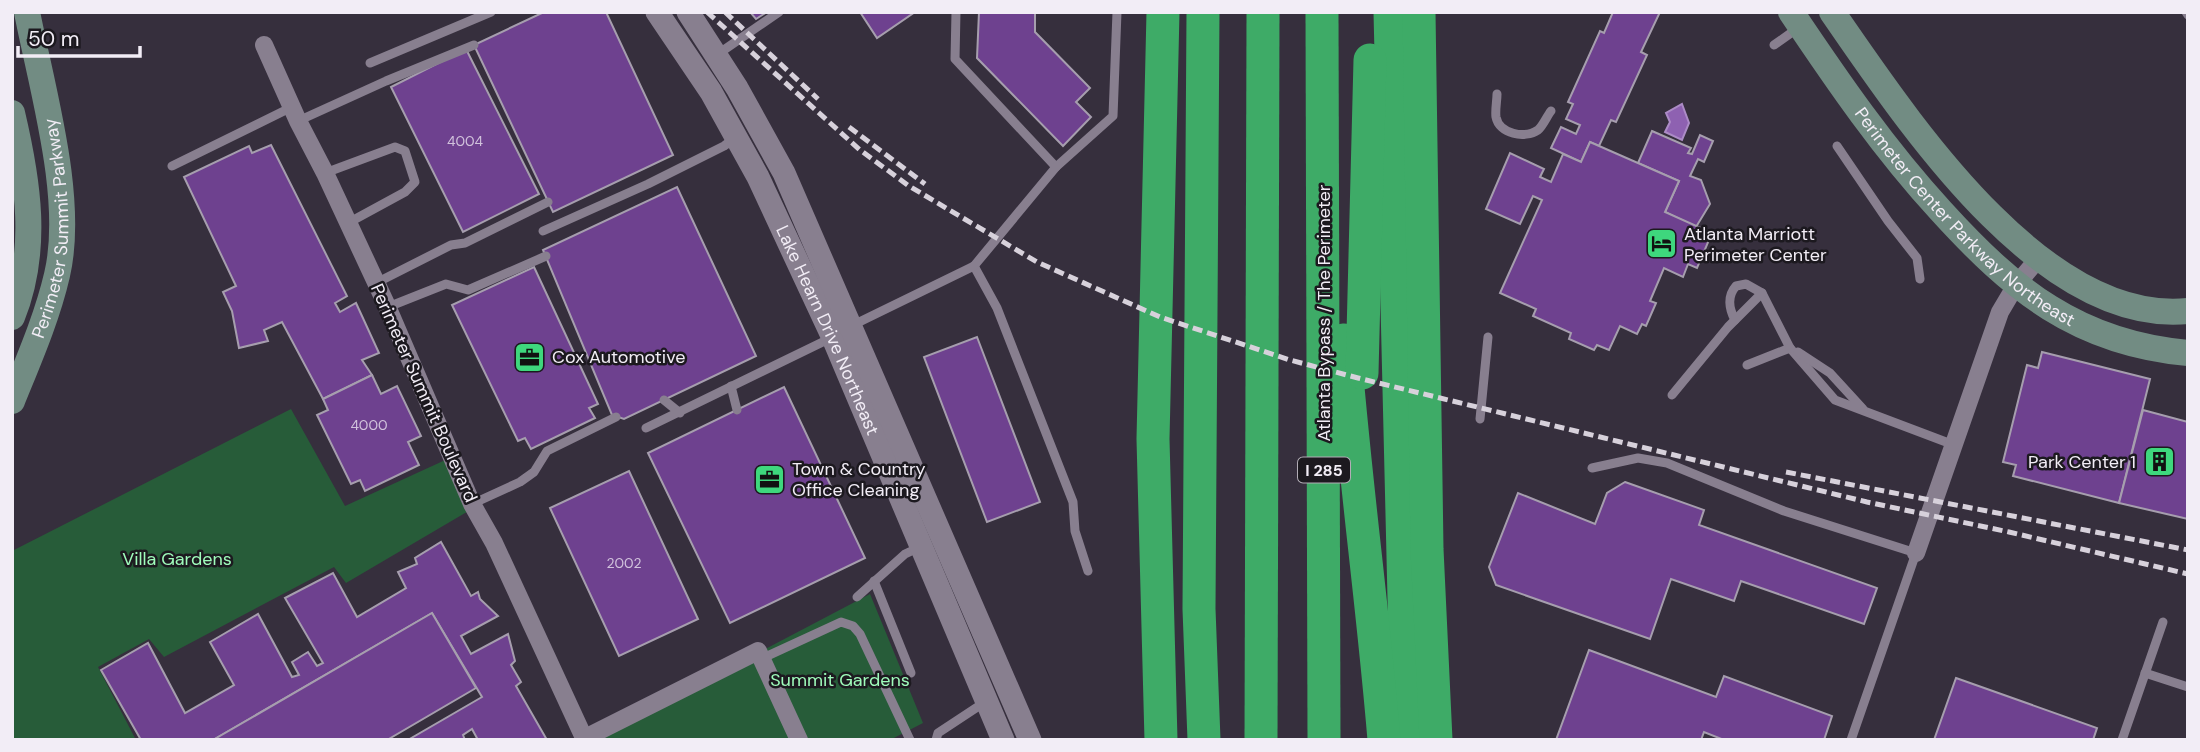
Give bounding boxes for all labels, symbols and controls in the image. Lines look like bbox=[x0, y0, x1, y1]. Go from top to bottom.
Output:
scale bar bbox=[18, 14, 140, 58]
text: 50 m bbox=[28, 25, 79, 53]
street label: Perimeter Center Parkway Northeast bbox=[1849, 103, 2079, 332]
street label: Perimeter Summit Parkway bbox=[26, 116, 74, 342]
house number: 4004 bbox=[447, 132, 484, 150]
street label: Atlanta Bypass / The Perimeter bbox=[1312, 184, 1336, 441]
street label: Lake Hearn Drive Northeast bbox=[770, 222, 885, 439]
place label: Atlanta Marriott Perimeter Center bbox=[1684, 222, 1827, 267]
hotel icon: Atlanta Marriott Perimeter Center bbox=[1644, 227, 1678, 261]
street label: Perimeter Summit Boulevard bbox=[365, 280, 483, 506]
office icon: Cox Automotive bbox=[512, 340, 546, 374]
place label: Cox Automotive bbox=[552, 345, 685, 369]
house number: 4000 bbox=[350, 416, 388, 434]
building icon: Park Center 1 bbox=[2142, 445, 2176, 479]
place label: Park Center 1 bbox=[2028, 450, 2136, 474]
place label: Town & Country Office Cleaning bbox=[792, 457, 926, 502]
road number: I 285 bbox=[1298, 457, 1350, 482]
office icon: Town & Country Office Cleaning bbox=[752, 462, 786, 496]
park label: Villa Gardens bbox=[122, 547, 232, 571]
house number: 2002 bbox=[607, 554, 642, 572]
park label: Summit Gardens bbox=[770, 668, 910, 692]

